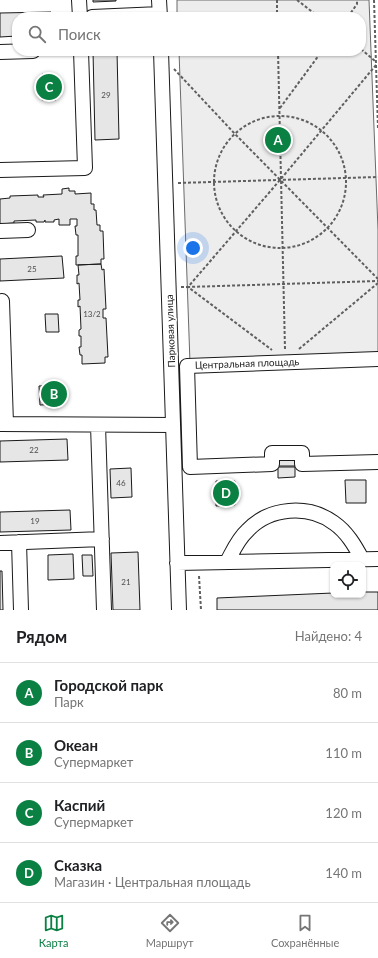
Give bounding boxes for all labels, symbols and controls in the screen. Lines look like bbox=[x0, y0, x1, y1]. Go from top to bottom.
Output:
search box bbox=[12, 12, 366, 56]
icon: search bbox=[26, 23, 48, 45]
text: Поиск bbox=[58, 25, 101, 43]
pin: C bbox=[36, 72, 62, 102]
house number: 29 bbox=[101, 90, 111, 100]
pin: A bbox=[265, 125, 291, 155]
your location bbox=[183, 238, 203, 258]
house number: 25 bbox=[27, 264, 37, 274]
street label: Парковая улица bbox=[163, 294, 177, 368]
house number: 13/2 bbox=[83, 309, 101, 319]
street label: Центральная площадь bbox=[195, 355, 300, 371]
pin: B bbox=[41, 379, 67, 409]
house number: 22 bbox=[29, 445, 39, 455]
house number: 46 bbox=[116, 478, 126, 488]
pin: D bbox=[213, 478, 239, 508]
house number: 19 bbox=[30, 516, 40, 526]
map controls bbox=[330, 562, 366, 598]
button: locate bbox=[330, 562, 366, 598]
house number: 21 bbox=[121, 577, 131, 587]
text: Рядом bbox=[16, 626, 67, 647]
text: Найдено: 4 bbox=[295, 628, 362, 644]
text: Городской парк bbox=[54, 676, 163, 694]
text: A bbox=[24, 685, 34, 701]
text: 80 m bbox=[333, 685, 362, 701]
text: Парк bbox=[54, 694, 84, 710]
text: Океан bbox=[54, 736, 98, 754]
text: B bbox=[25, 745, 33, 761]
text: 110 m bbox=[325, 745, 362, 761]
text: Супермаркет bbox=[54, 754, 133, 770]
text: Каспий bbox=[54, 796, 105, 814]
text: C bbox=[25, 805, 33, 821]
text: 120 m bbox=[325, 805, 362, 821]
text: Супермаркет bbox=[54, 814, 133, 830]
text: Сказка bbox=[54, 856, 102, 874]
text: D bbox=[24, 865, 34, 881]
text: 140 m bbox=[325, 865, 362, 881]
text: Магазин · Центральная площадь bbox=[54, 874, 251, 890]
tab: Карта bbox=[39, 912, 68, 949]
tab: Маршрут bbox=[146, 912, 194, 949]
tab: Сохранённые bbox=[271, 912, 339, 949]

